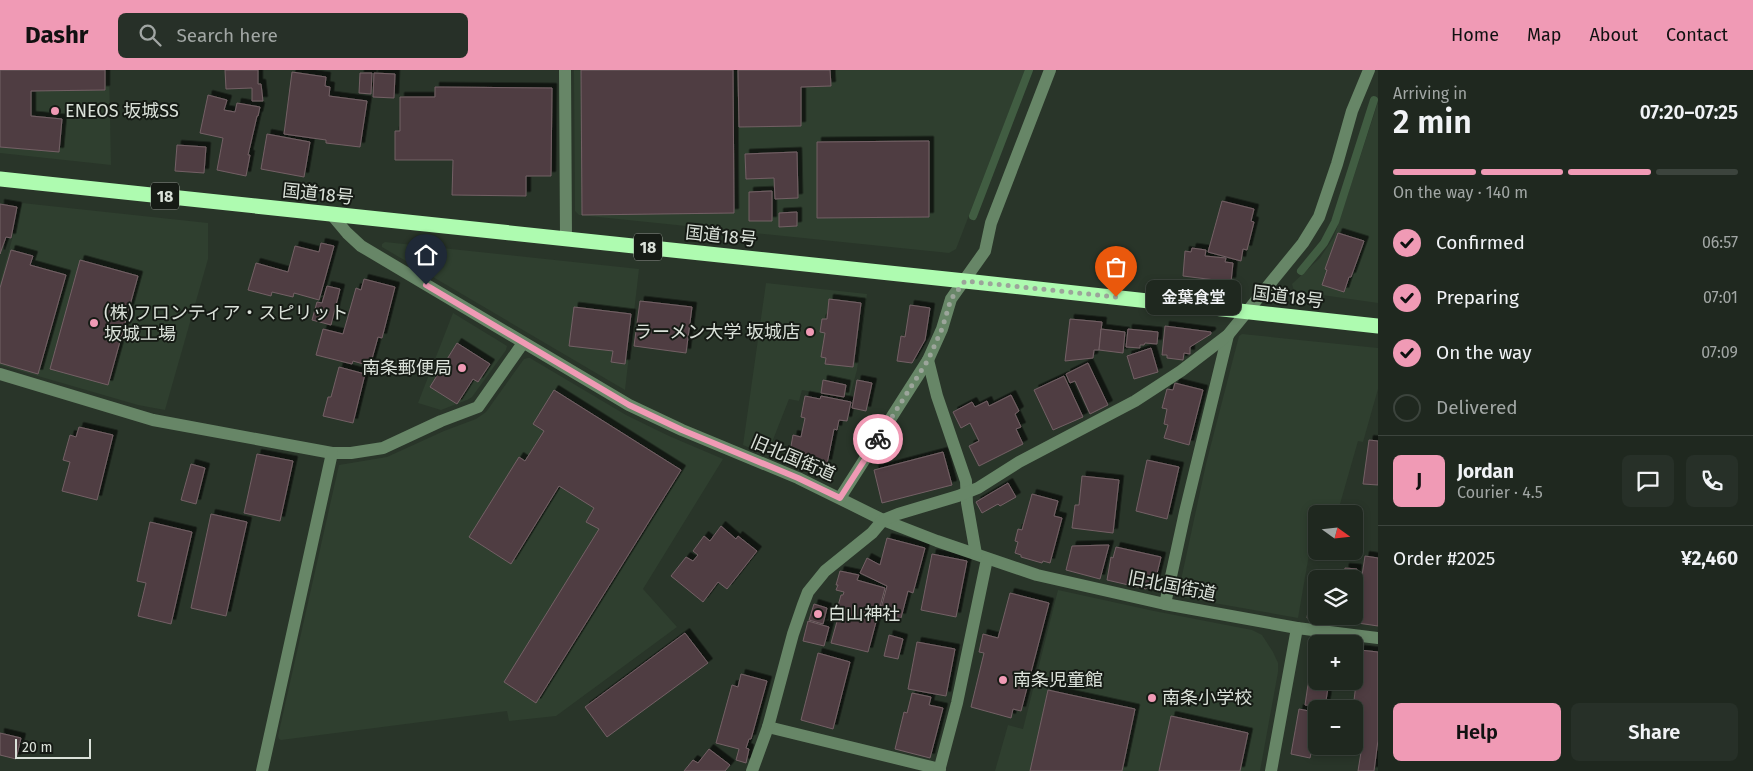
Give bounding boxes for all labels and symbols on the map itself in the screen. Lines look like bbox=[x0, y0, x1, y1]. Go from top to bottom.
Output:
place label: ENEOS 坂城SS bbox=[65, 100, 179, 122]
marker: ENEOS 坂城SS bbox=[49, 105, 61, 117]
street label: 国道18号 bbox=[281, 179, 355, 209]
road number: 18 bbox=[151, 182, 179, 210]
street label: 国道18号 bbox=[684, 221, 758, 251]
road number: 18 bbox=[634, 233, 662, 260]
pin bbox=[405, 234, 447, 285]
pin bbox=[1095, 246, 1137, 297]
callout: 金葉食堂 bbox=[1146, 280, 1241, 314]
street label: 国道18号 bbox=[1251, 282, 1325, 312]
place label: (株)フロンティア・スピリット 坂城工場 bbox=[104, 302, 349, 345]
marker: (株)フロンティア・スピリット 坂城工場 bbox=[88, 317, 100, 329]
place label: ラーメン大学 坂城店 bbox=[634, 321, 800, 343]
marker: ラーメン大学 坂城店 bbox=[804, 326, 816, 338]
place label: 南条郵便局 bbox=[362, 357, 452, 379]
marker: 南条郵便局 bbox=[456, 362, 468, 374]
courier bbox=[853, 414, 903, 464]
street label: 旧北国街道 bbox=[747, 430, 839, 486]
north arrow bbox=[1308, 505, 1362, 560]
street label: 旧北国街道 bbox=[1126, 567, 1218, 605]
place label: 白山神社 bbox=[828, 603, 900, 625]
marker: 白山神社 bbox=[812, 608, 824, 620]
place label: 南条児童館 bbox=[1013, 669, 1103, 691]
marker: 南条児童館 bbox=[997, 674, 1009, 686]
place label: 南条小学校 bbox=[1162, 687, 1252, 709]
marker: 南条小学校 bbox=[1146, 692, 1158, 704]
scale bar bbox=[15, 736, 91, 759]

